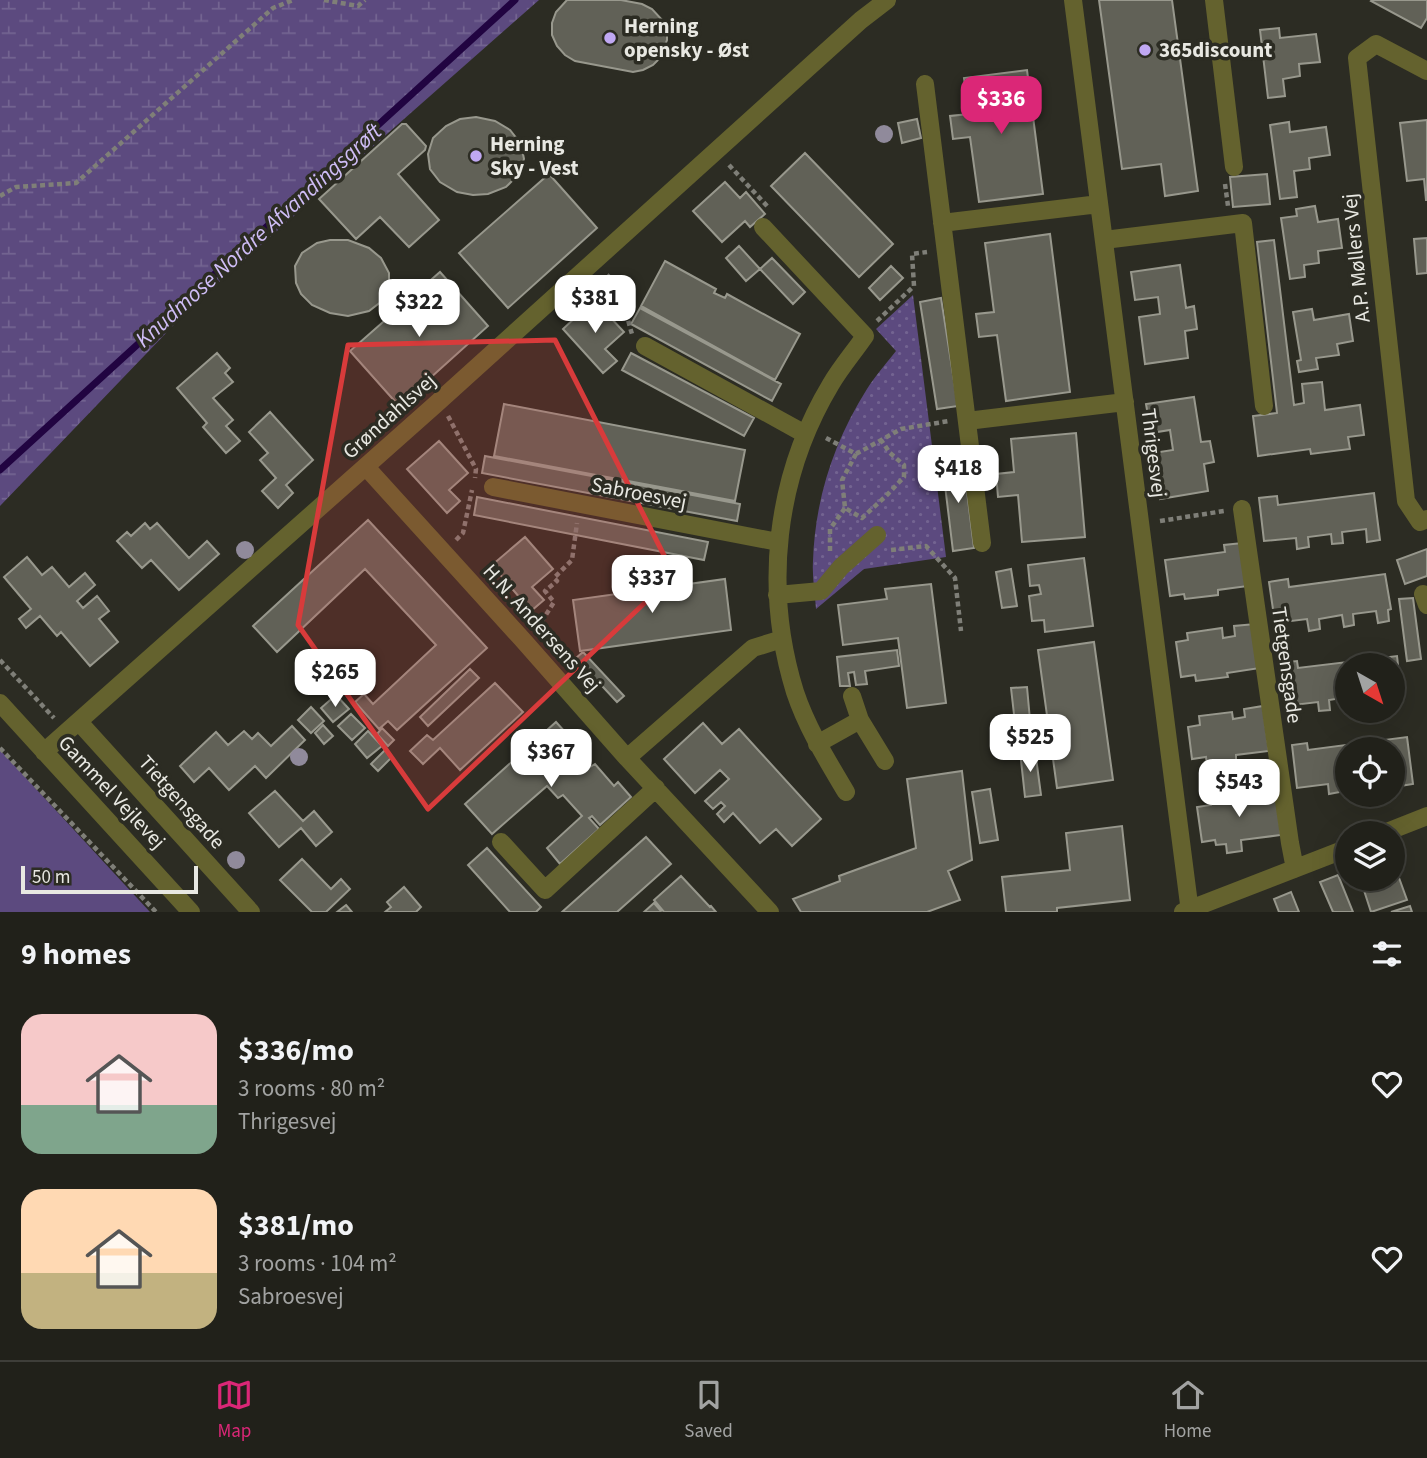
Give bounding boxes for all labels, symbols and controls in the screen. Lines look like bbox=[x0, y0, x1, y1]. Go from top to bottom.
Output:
place label: Herning opensky - Øst bbox=[624, 11, 749, 65]
marker: Herning opensky - Øst bbox=[602, 30, 618, 46]
place label: 365discount bbox=[1159, 35, 1272, 65]
marker: 365discount bbox=[1137, 42, 1153, 58]
pin: $336 bbox=[960, 76, 1042, 136]
text: $336 bbox=[977, 82, 1025, 115]
water label: Knudmose Nordre Afvandingsgrøft bbox=[128, 115, 390, 355]
place label: Herning Sky - Vest bbox=[490, 129, 579, 183]
marker: Herning Sky - Vest bbox=[468, 148, 484, 164]
street label: A.P. Møllers Vej bbox=[1334, 192, 1378, 324]
pin: $381 bbox=[554, 276, 636, 335]
pin: $322 bbox=[378, 280, 460, 339]
text: $381 bbox=[571, 281, 619, 314]
text: $322 bbox=[395, 285, 443, 318]
street label: Grøndahlsvej bbox=[336, 366, 442, 466]
street label: Thrigesvej bbox=[1134, 407, 1174, 499]
pin: $418 bbox=[917, 446, 999, 505]
text: $418 bbox=[934, 451, 982, 484]
street label: Sabroesvej bbox=[589, 469, 689, 517]
pin: $337 bbox=[611, 556, 693, 615]
street label: H.N. Andersens Vej bbox=[476, 557, 608, 699]
text: $337 bbox=[628, 561, 676, 594]
street label: Tietgensgade bbox=[1264, 605, 1310, 725]
pin: $265 bbox=[294, 650, 376, 709]
north arrow bbox=[1335, 653, 1405, 723]
map controls bbox=[1335, 653, 1405, 891]
text: $265 bbox=[311, 655, 359, 688]
pin: $525 bbox=[989, 714, 1071, 774]
text: $525 bbox=[1006, 720, 1054, 753]
street label: Gammel Vejlevej bbox=[51, 729, 173, 855]
pin: $367 bbox=[510, 730, 592, 789]
text: $367 bbox=[527, 735, 575, 768]
button: locate bbox=[1335, 737, 1405, 807]
street label: Tietgensgade bbox=[132, 748, 232, 856]
pin: $543 bbox=[1198, 760, 1280, 819]
text: $543 bbox=[1215, 765, 1263, 798]
button: layers bbox=[1335, 821, 1405, 891]
scale bar bbox=[21, 863, 198, 895]
text: 50 m bbox=[32, 864, 70, 891]
text: 9 homes bbox=[21, 933, 131, 976]
icon: filters bbox=[1368, 935, 1406, 973]
text: $336/mo bbox=[238, 1029, 354, 1072]
icon: home bbox=[77, 1042, 161, 1126]
icon: heart bbox=[1368, 1065, 1406, 1103]
text: 3 rooms · 80 m² bbox=[238, 1072, 385, 1105]
text: Thrigesvej bbox=[238, 1105, 337, 1138]
text: $381/mo bbox=[238, 1204, 354, 1247]
icon: home bbox=[77, 1217, 161, 1301]
icon: heart bbox=[1368, 1240, 1406, 1278]
text: 3 rooms · 104 m² bbox=[238, 1247, 397, 1280]
text: Sabroesvej bbox=[238, 1280, 344, 1313]
tab: Map bbox=[215, 1376, 253, 1445]
tab: Saved bbox=[684, 1376, 733, 1445]
tab: Home bbox=[1164, 1376, 1212, 1445]

